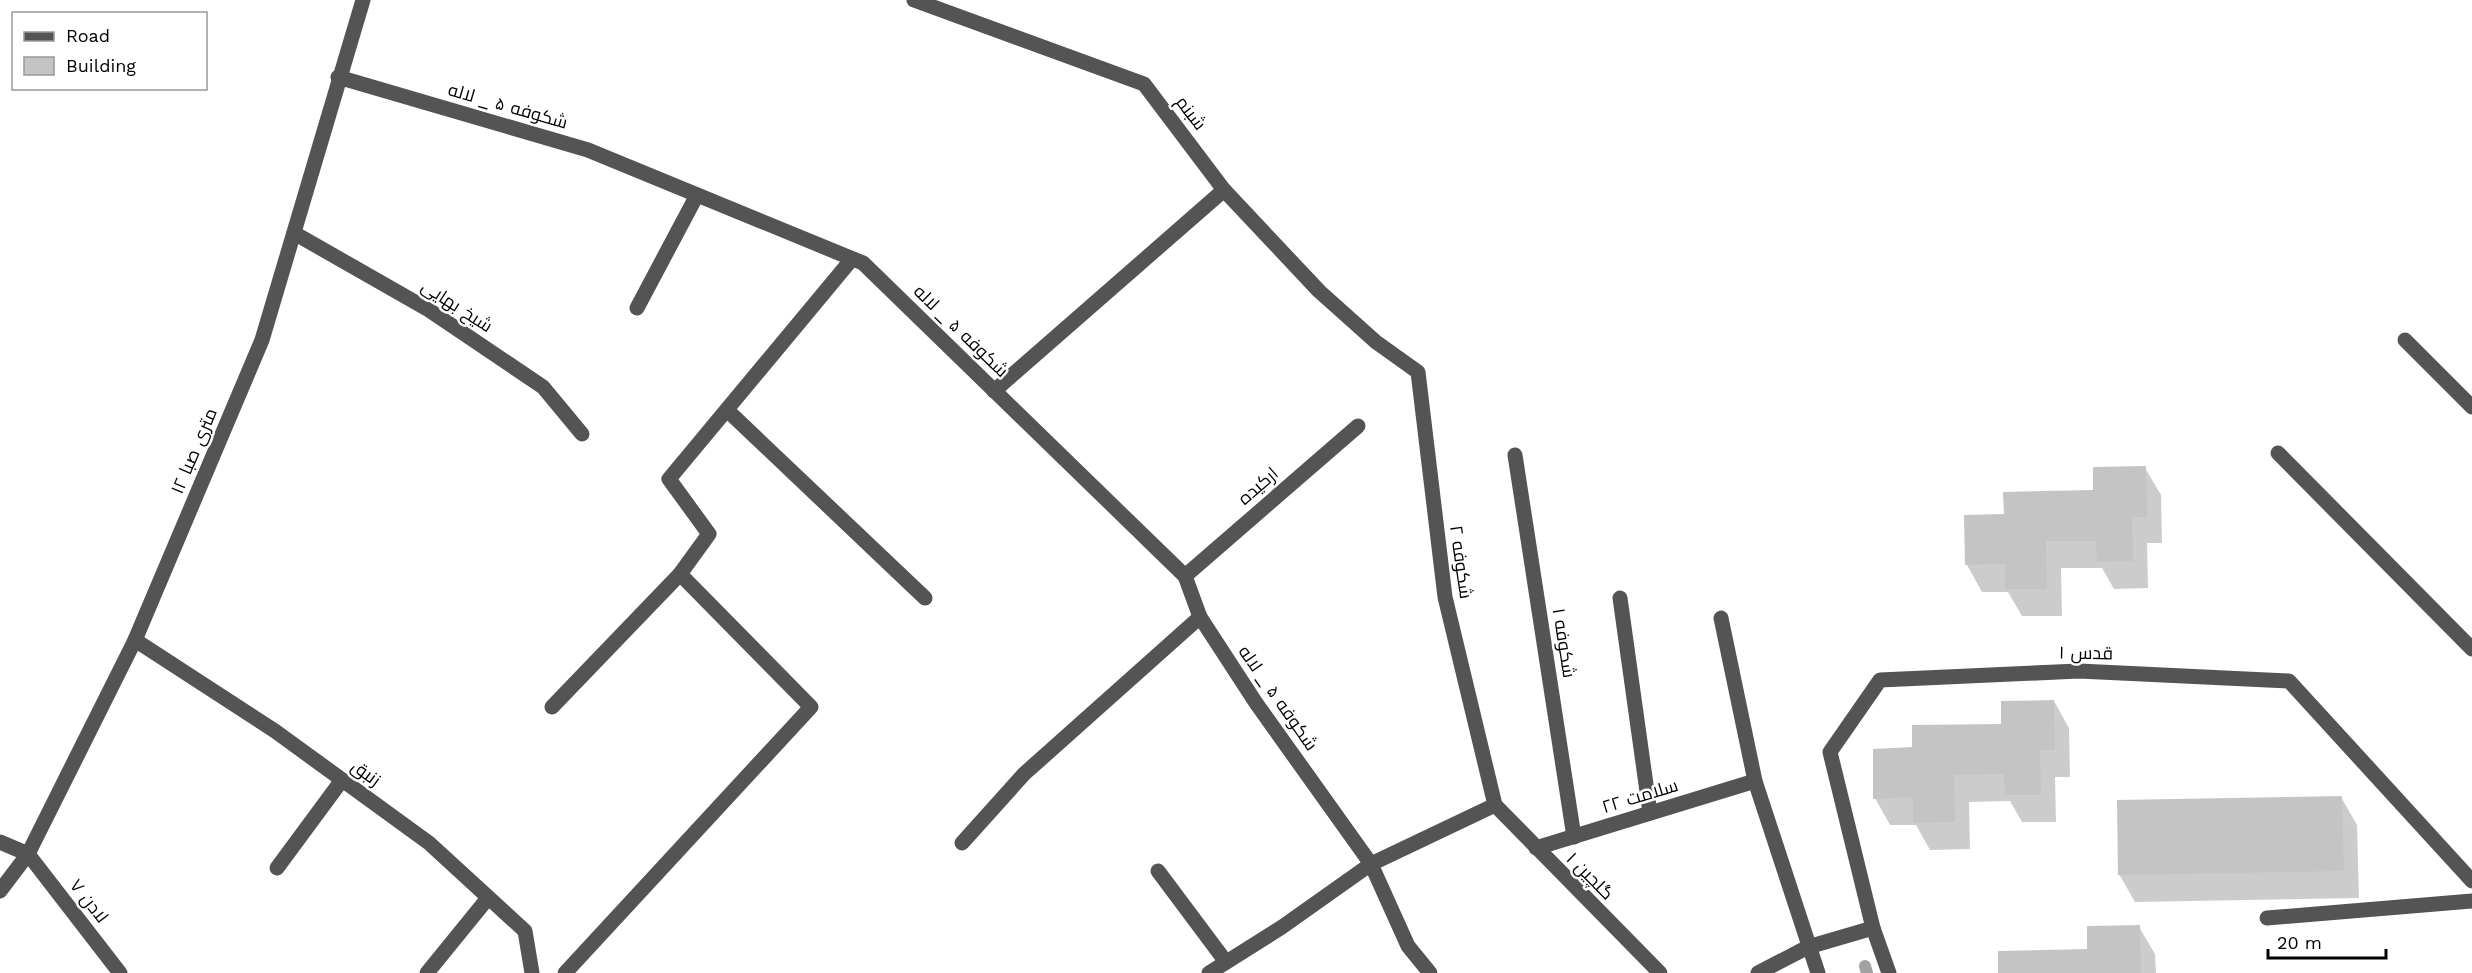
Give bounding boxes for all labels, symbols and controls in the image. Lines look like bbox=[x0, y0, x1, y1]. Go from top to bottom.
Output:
legend bbox=[12, 12, 207, 90]
text: Road bbox=[66, 25, 110, 46]
text: Building bbox=[66, 55, 136, 76]
street label: شکوفه ۵ _ لاله bbox=[446, 78, 570, 134]
street label: شبنم bbox=[1170, 91, 1211, 135]
street label: شیخ بهایی bbox=[417, 275, 497, 338]
street label: شکوفه ۵ _ لاله bbox=[909, 280, 1013, 382]
street label: ۱۲ متری صبا bbox=[166, 405, 222, 497]
street label: ارکیده bbox=[1233, 463, 1283, 509]
street label: شکوفه ۲ bbox=[1445, 524, 1477, 600]
street label: شکوفه ۱ bbox=[1548, 607, 1580, 679]
street label: شکوفه ۵ _ لاله bbox=[1234, 641, 1322, 755]
street label: قدس ۱ bbox=[2059, 642, 2113, 664]
street label: زنبق bbox=[346, 755, 385, 792]
street label: سلامت ۲۲ bbox=[1599, 774, 1680, 817]
street label: گلچین ۱ bbox=[1561, 848, 1618, 905]
street label: لادن ۷ bbox=[65, 875, 113, 927]
scale bar bbox=[2268, 922, 2386, 960]
text: 20 m bbox=[2277, 932, 2322, 953]

